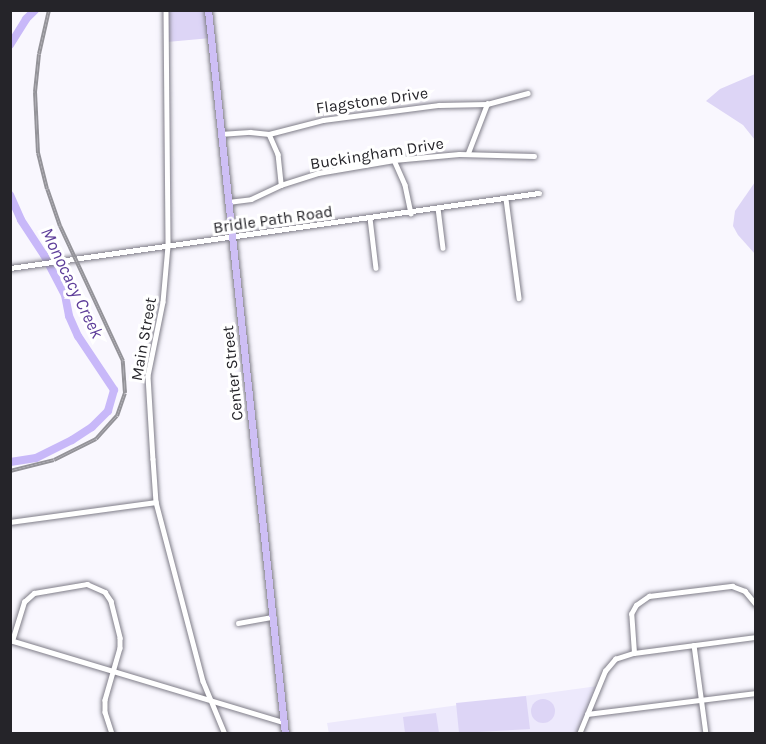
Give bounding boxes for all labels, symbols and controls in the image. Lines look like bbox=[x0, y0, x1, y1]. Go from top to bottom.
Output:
street label: Flagstone Drive bbox=[315, 84, 429, 118]
street label: Buckingham Drive bbox=[309, 134, 445, 174]
street label: Bridle Path Road bbox=[212, 202, 334, 238]
water label: Monocacy Creek bbox=[36, 224, 108, 342]
street label: Main Street bbox=[127, 296, 161, 382]
street label: Center Street bbox=[218, 325, 248, 421]

